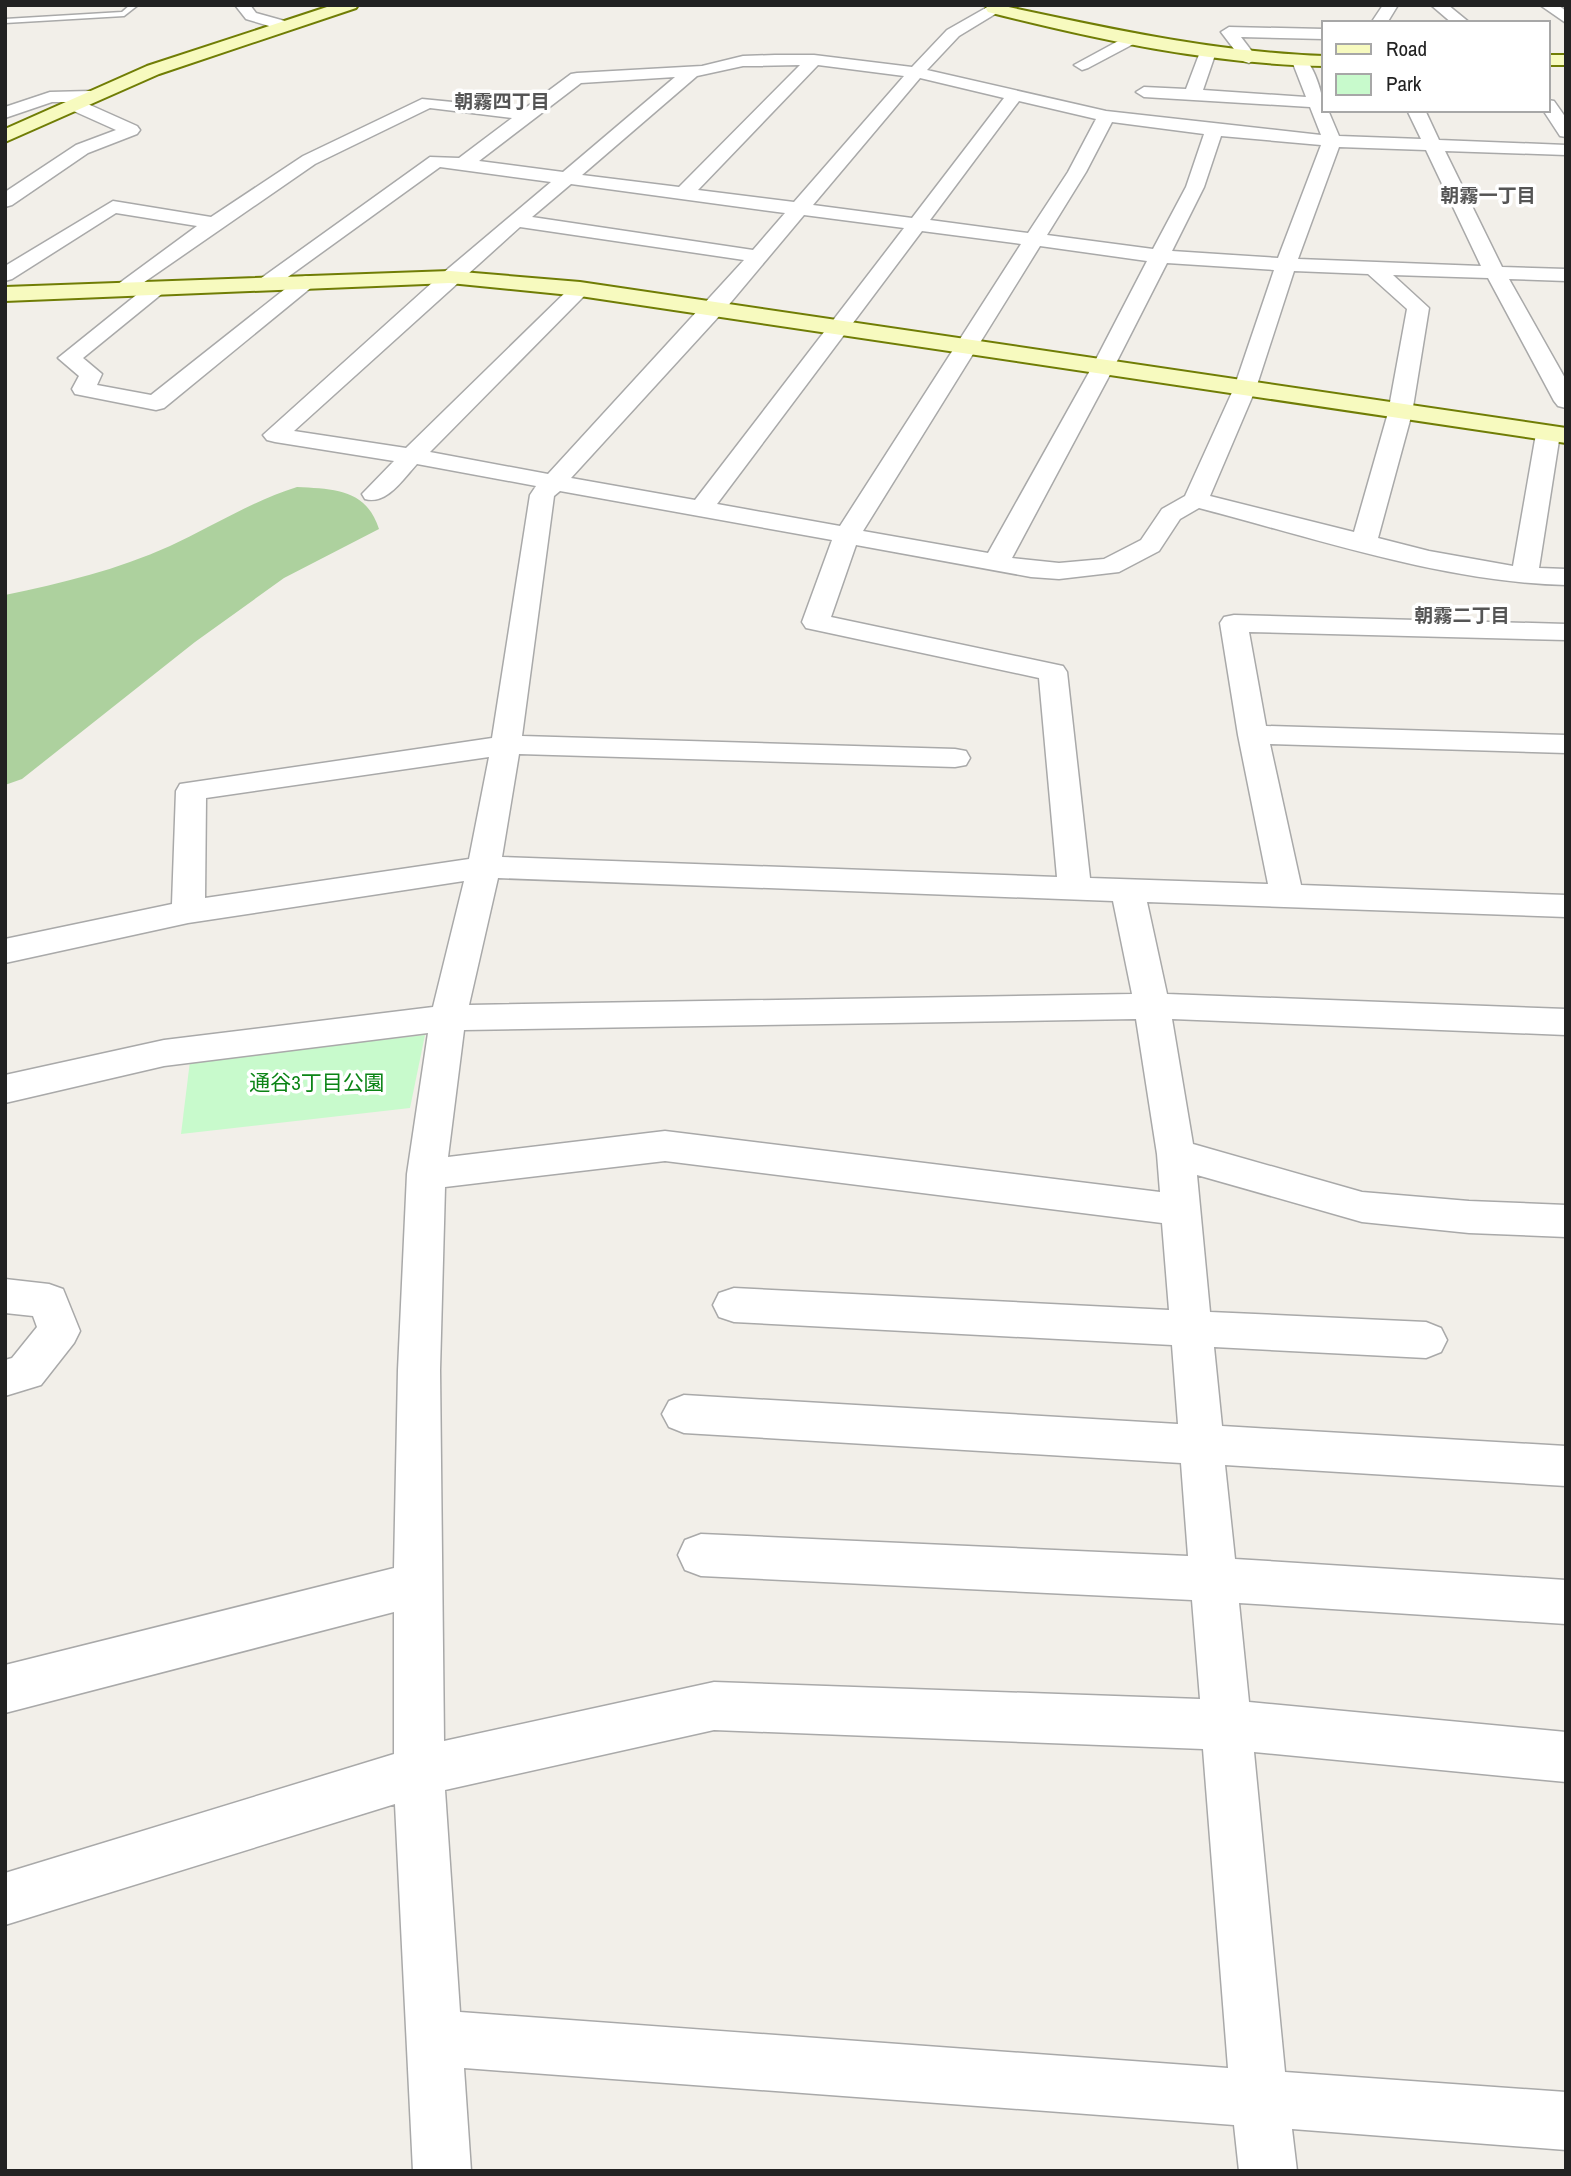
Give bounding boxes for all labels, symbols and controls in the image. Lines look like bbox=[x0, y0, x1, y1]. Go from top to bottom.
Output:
legend bbox=[1322, 21, 1550, 112]
text: Road bbox=[1386, 34, 1427, 63]
text: Park bbox=[1386, 69, 1422, 98]
district label: 朝霧四丁目 bbox=[454, 88, 550, 114]
district label: 朝霧一丁目 bbox=[1440, 182, 1536, 208]
district label: 朝霧二丁目 bbox=[1414, 602, 1510, 628]
park label: 通谷3丁目公園 bbox=[249, 1068, 385, 1097]

